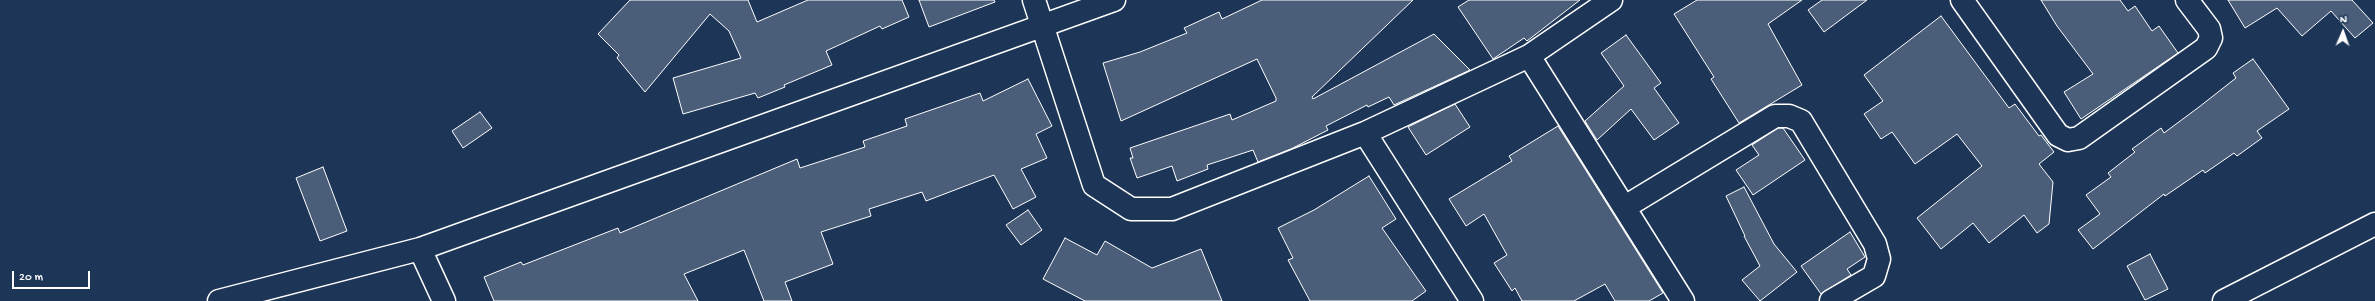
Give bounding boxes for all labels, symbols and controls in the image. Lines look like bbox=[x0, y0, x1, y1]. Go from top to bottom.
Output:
north arrow bbox=[2323, 12, 2363, 52]
text: N bbox=[2340, 14, 2347, 26]
scale bar bbox=[14, 263, 92, 289]
text: 20 m bbox=[19, 271, 43, 285]

